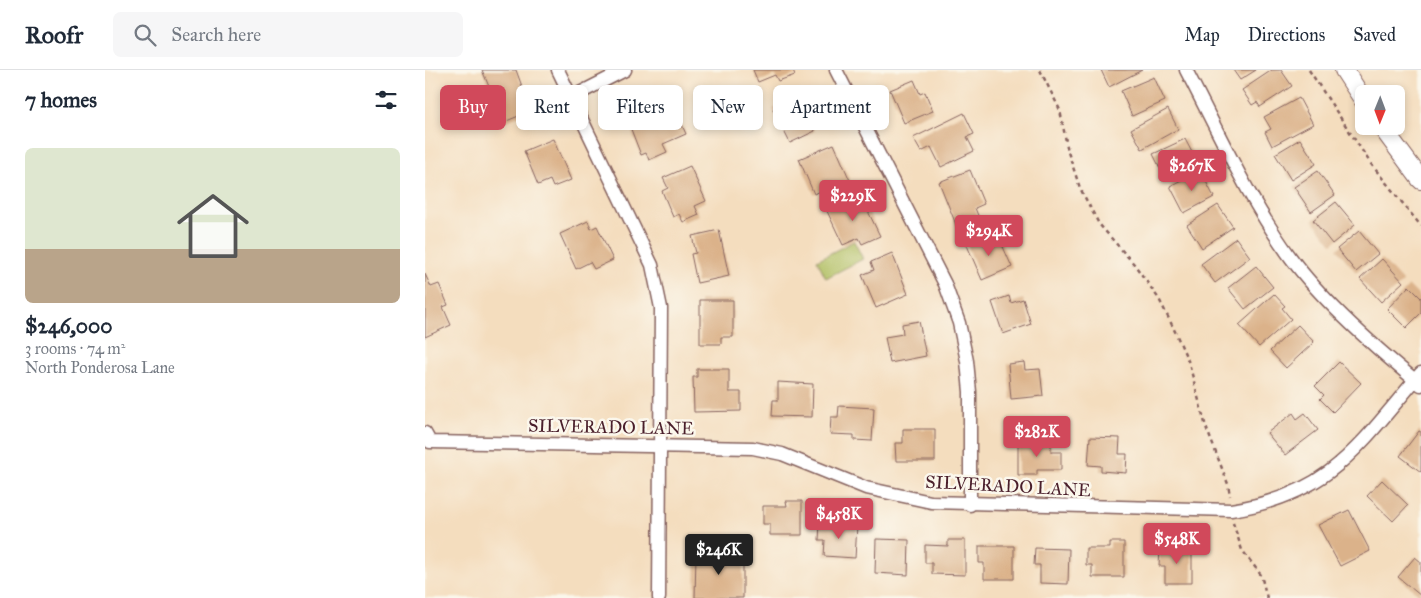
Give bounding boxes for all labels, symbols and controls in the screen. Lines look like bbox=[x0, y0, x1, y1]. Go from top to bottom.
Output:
search box bbox=[113, 12, 463, 57]
text: Roofr bbox=[25, 20, 83, 50]
icon: search bbox=[131, 21, 159, 49]
text: Search here bbox=[171, 23, 261, 46]
text: Map bbox=[1184, 24, 1220, 46]
text: Directions bbox=[1248, 24, 1325, 46]
text: Saved bbox=[1353, 24, 1396, 46]
chip: Buy bbox=[440, 85, 506, 130]
chip: Rent bbox=[516, 85, 588, 130]
chip: Filters bbox=[598, 85, 683, 130]
chip: New bbox=[693, 85, 763, 130]
chip: Apartment bbox=[773, 85, 889, 130]
north arrow bbox=[1355, 85, 1405, 135]
map controls bbox=[1355, 85, 1405, 135]
icon: filters bbox=[372, 86, 400, 114]
text: 7 homes bbox=[25, 87, 97, 113]
pin: $267K bbox=[1157, 150, 1227, 192]
text: $267K bbox=[1169, 156, 1215, 175]
pin: $229K bbox=[818, 180, 888, 222]
icon: home bbox=[168, 181, 258, 271]
text: $229K bbox=[830, 186, 876, 205]
pin: $294K bbox=[954, 214, 1024, 257]
text: $294K bbox=[966, 221, 1012, 240]
text: $246,000 bbox=[25, 313, 113, 339]
text: 3 rooms · 74 m² bbox=[25, 339, 125, 358]
text: North Ponderosa Lane bbox=[25, 358, 175, 377]
street label: SILVERADO LANE bbox=[528, 415, 694, 439]
pin: $282K bbox=[1002, 416, 1072, 458]
text: $282K bbox=[1014, 422, 1060, 441]
street label: SILVERADO LANE bbox=[925, 471, 1091, 501]
pin: $458K bbox=[804, 498, 874, 540]
text: $458K bbox=[816, 504, 862, 523]
pin: $548K bbox=[1142, 522, 1212, 565]
text: $548K bbox=[1154, 529, 1200, 548]
pin: $246K bbox=[684, 534, 754, 576]
text: $246K bbox=[696, 540, 742, 559]

